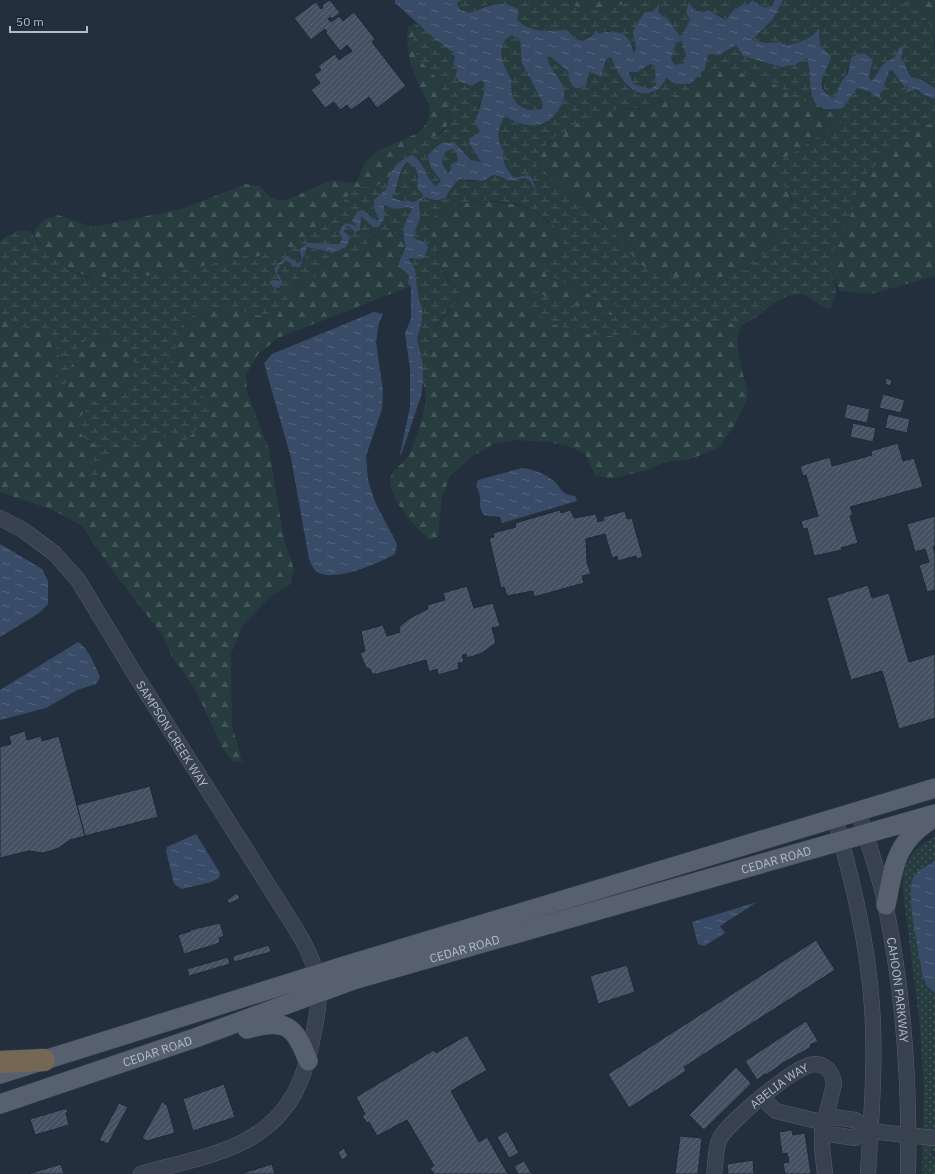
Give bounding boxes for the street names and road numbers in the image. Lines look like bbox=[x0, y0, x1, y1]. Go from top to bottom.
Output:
street label: SAMPSON CREEK WAY bbox=[133, 678, 212, 790]
street label: CEDAR ROAD bbox=[739, 842, 813, 876]
street label: CEDAR ROAD bbox=[428, 931, 501, 965]
street label: CAHOON PARKWAY bbox=[884, 936, 912, 1043]
street label: CEDAR ROAD bbox=[121, 1032, 194, 1069]
street label: ABELIA WAY bbox=[746, 1059, 810, 1112]

